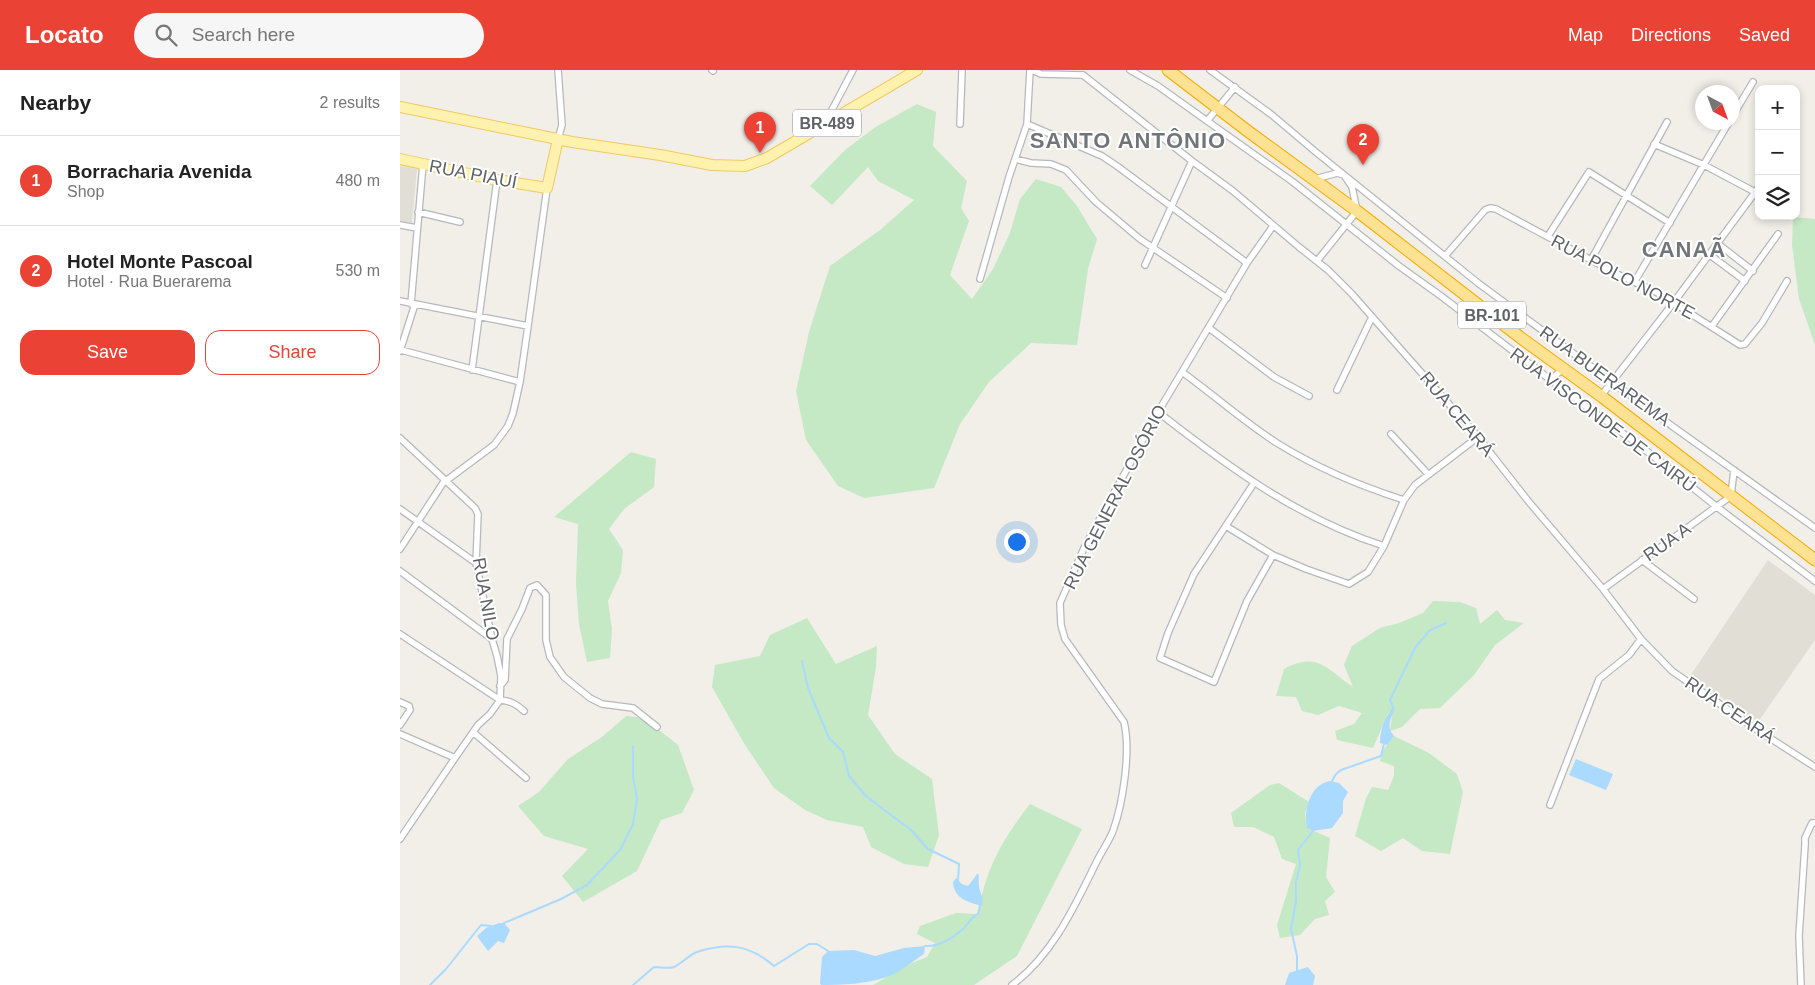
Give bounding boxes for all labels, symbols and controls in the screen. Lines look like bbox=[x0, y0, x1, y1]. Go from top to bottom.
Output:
search box bbox=[134, 13, 484, 58]
text: Locato bbox=[25, 21, 104, 48]
icon: search bbox=[152, 21, 180, 49]
text: Search here bbox=[192, 24, 295, 45]
text: Map bbox=[1568, 25, 1603, 45]
text: Directions bbox=[1631, 25, 1711, 45]
text: Saved bbox=[1739, 25, 1790, 45]
north arrow bbox=[1695, 85, 1740, 130]
map controls bbox=[1755, 85, 1800, 220]
button: + bbox=[1755, 85, 1800, 130]
text: Nearby bbox=[20, 91, 91, 114]
text: 2 results bbox=[320, 94, 380, 111]
road number: BR-489 bbox=[793, 110, 861, 136]
pin: 1 bbox=[744, 112, 776, 153]
pin: 2 bbox=[1347, 124, 1379, 165]
district label: SANTO ANTÔNIO bbox=[1030, 128, 1226, 153]
button: − bbox=[1755, 130, 1800, 175]
street label: RUA PIAUÍ bbox=[427, 156, 519, 192]
text: Borracharia Avenida bbox=[67, 161, 251, 182]
text: 1 bbox=[32, 172, 40, 189]
text: 480 m bbox=[336, 172, 380, 189]
button: layers bbox=[1755, 175, 1800, 220]
text: Shop bbox=[67, 183, 104, 200]
street label: RUA POLO NORTE bbox=[1548, 231, 1698, 323]
district label: CANAÃ bbox=[1642, 237, 1726, 262]
text: Hotel Monte Pascoal bbox=[67, 251, 253, 272]
text: 2 bbox=[32, 262, 40, 279]
text: 530 m bbox=[336, 262, 380, 279]
text: Hotel · Rua Buerarema bbox=[67, 273, 232, 290]
road number: BR-101 bbox=[1458, 302, 1526, 328]
street label: RUA BUERAREMA bbox=[1536, 322, 1674, 430]
button: Save bbox=[20, 330, 195, 375]
button: Share bbox=[205, 330, 380, 375]
street label: RUA VISCONDE DE CAIRÚ bbox=[1506, 343, 1700, 496]
street label: RUA CEARÁ bbox=[1416, 368, 1498, 460]
street label: RUA GENERAL OSÓRIO bbox=[1059, 401, 1170, 593]
street label: RUA A bbox=[1640, 519, 1694, 565]
your location bbox=[1004, 529, 1030, 555]
street label: RUA NILO bbox=[469, 556, 503, 642]
street label: RUA CEARÁ bbox=[1681, 673, 1779, 747]

